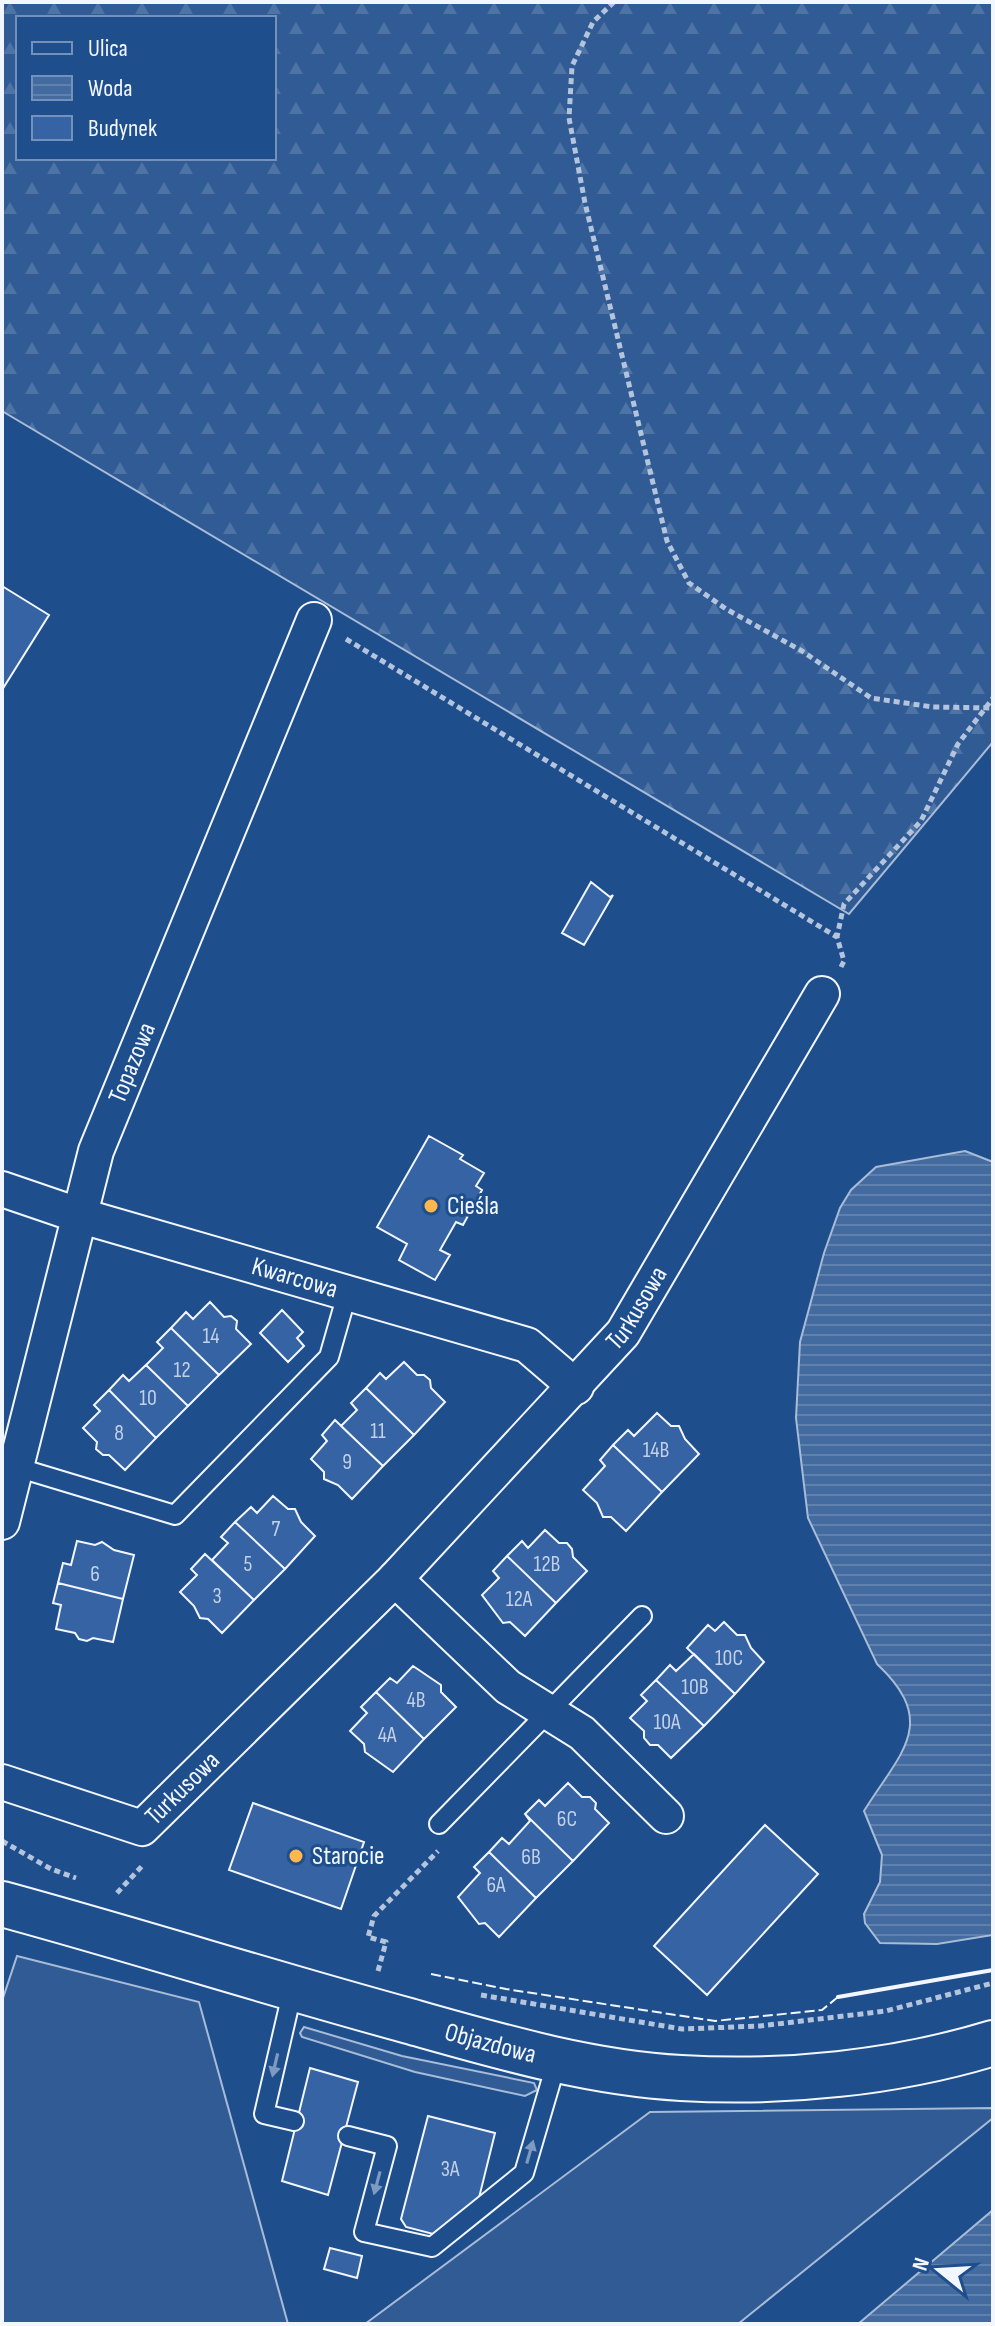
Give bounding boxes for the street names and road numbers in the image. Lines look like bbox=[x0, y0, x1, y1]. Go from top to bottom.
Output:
street label: Topazowa bbox=[102, 1018, 163, 1108]
street label: Kwarcowa bbox=[248, 1251, 341, 1305]
street label: Turkusowa bbox=[600, 1261, 674, 1357]
street label: Turkusowa bbox=[139, 1745, 226, 1832]
street label: Objazdowa bbox=[441, 2016, 539, 2070]

